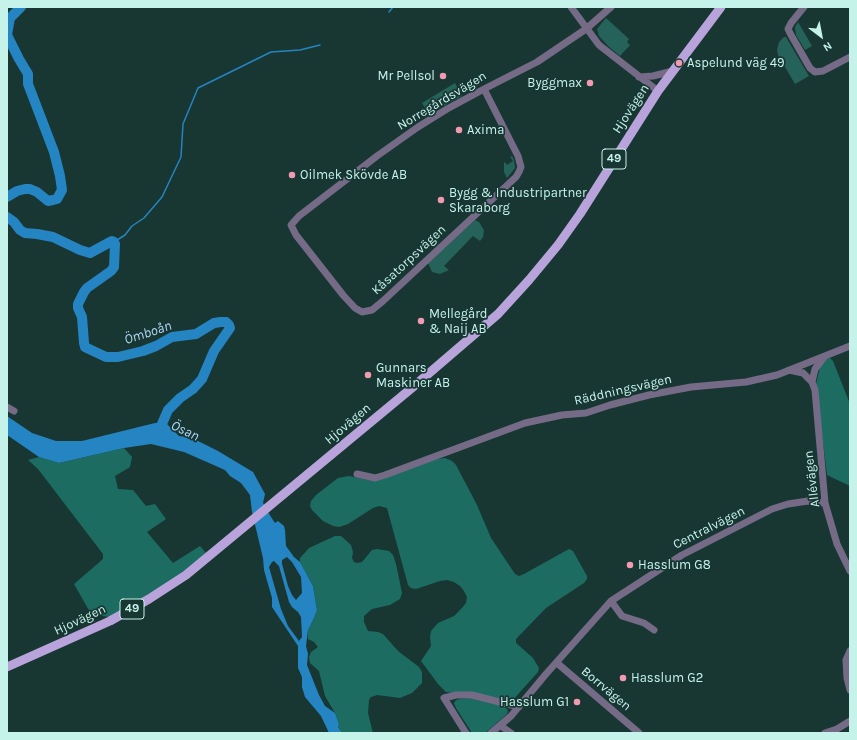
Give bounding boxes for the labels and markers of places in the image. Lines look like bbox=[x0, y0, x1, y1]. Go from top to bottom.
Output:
place label: Aspelund väg 49 bbox=[687, 55, 785, 71]
marker: Aspelund väg 49 bbox=[674, 58, 684, 68]
place label: Mr Pellsol bbox=[377, 68, 435, 84]
marker: Mr Pellsol bbox=[438, 71, 448, 81]
place label: Byggmax bbox=[527, 75, 582, 91]
marker: Byggmax bbox=[585, 78, 595, 88]
place label: Axima bbox=[467, 122, 504, 138]
marker: Axima bbox=[454, 125, 464, 135]
place label: Oilmek Skövde AB bbox=[300, 167, 407, 183]
marker: Oilmek Skövde AB bbox=[287, 170, 297, 180]
place label: Bygg & Industripartner Skaraborg bbox=[449, 185, 587, 216]
marker: Bygg & Industripartner Skaraborg bbox=[436, 195, 446, 205]
place label: Mellegård & Naij AB bbox=[429, 306, 488, 337]
marker: Mellegård & Naij AB bbox=[416, 316, 426, 326]
place label: Gunnars Maskiner AB bbox=[376, 360, 450, 391]
marker: Gunnars Maskiner AB bbox=[363, 370, 373, 380]
place label: Hasslum G8 bbox=[638, 557, 711, 573]
marker: Hasslum G8 bbox=[625, 560, 635, 570]
place label: Hasslum G2 bbox=[631, 670, 703, 686]
marker: Hasslum G2 bbox=[618, 673, 628, 683]
place label: Hasslum G1 bbox=[500, 694, 569, 710]
marker: Hasslum G1 bbox=[572, 697, 582, 707]

